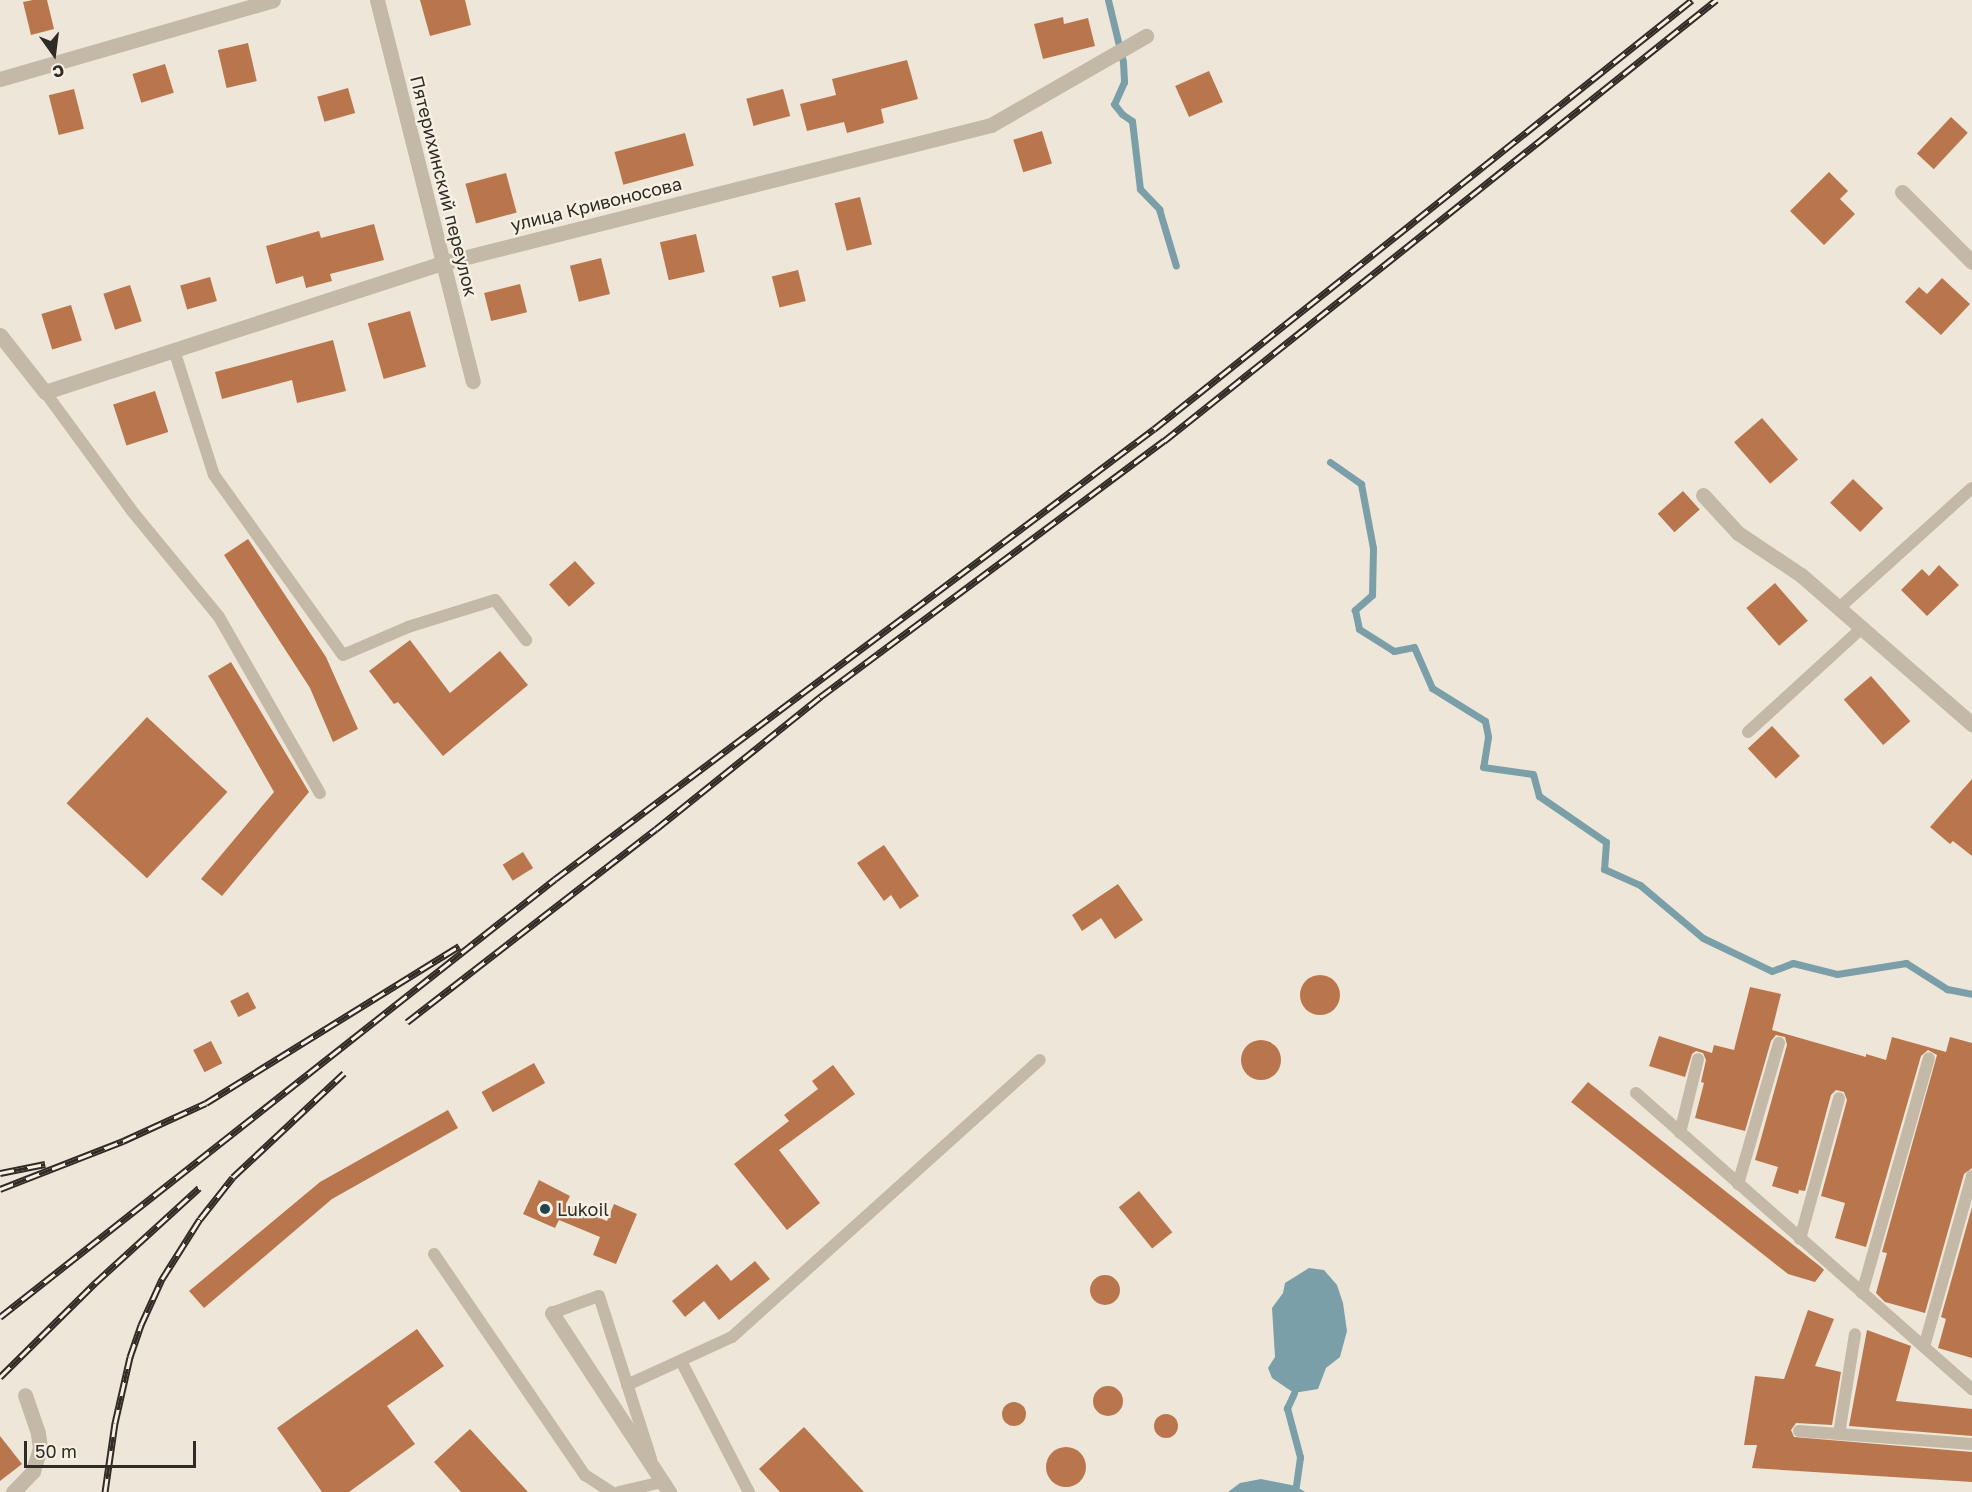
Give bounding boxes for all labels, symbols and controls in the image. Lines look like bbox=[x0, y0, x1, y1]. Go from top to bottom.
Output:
north arrow bbox=[24, 24, 84, 84]
text: С bbox=[50, 60, 66, 83]
street label: Пятерихинский переулок bbox=[406, 73, 482, 299]
street label: улица Кривоносова bbox=[508, 172, 684, 236]
place label: Lukoil bbox=[557, 1198, 609, 1220]
marker: Lukoil bbox=[538, 1202, 552, 1216]
scale bar bbox=[27, 1429, 200, 1467]
text: 50 m bbox=[35, 1440, 77, 1462]

